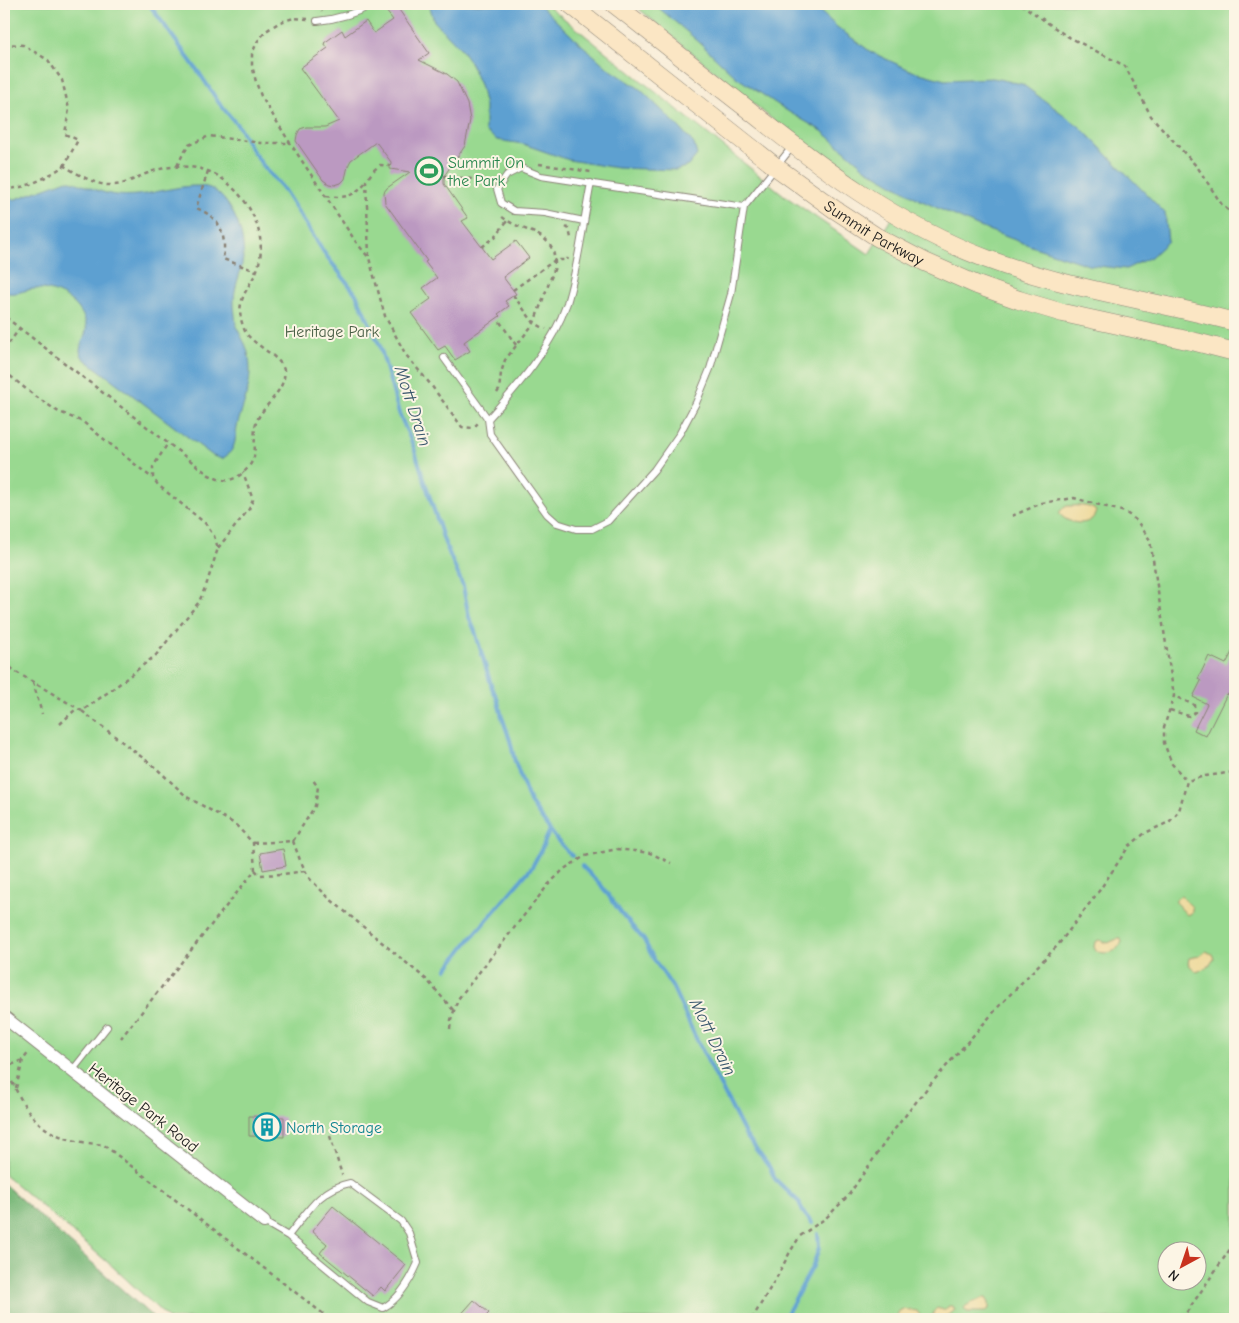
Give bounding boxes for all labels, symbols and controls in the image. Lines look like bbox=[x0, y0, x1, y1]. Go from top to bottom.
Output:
place label: Summit On the Park bbox=[447, 154, 524, 190]
sports icon: Summit On the Park bbox=[414, 156, 444, 186]
street label: Summit Parkway bbox=[820, 197, 927, 270]
park label: Heritage Park bbox=[285, 323, 379, 341]
water label: Mott Drain bbox=[389, 362, 435, 449]
water label: Mott Drain bbox=[684, 994, 740, 1079]
street label: Heritage Park Road bbox=[85, 1059, 202, 1156]
building icon: North Storage bbox=[252, 1112, 282, 1142]
place label: North Storage bbox=[286, 1119, 382, 1137]
north arrow bbox=[1156, 1240, 1206, 1290]
text: N bbox=[1165, 1266, 1183, 1285]

